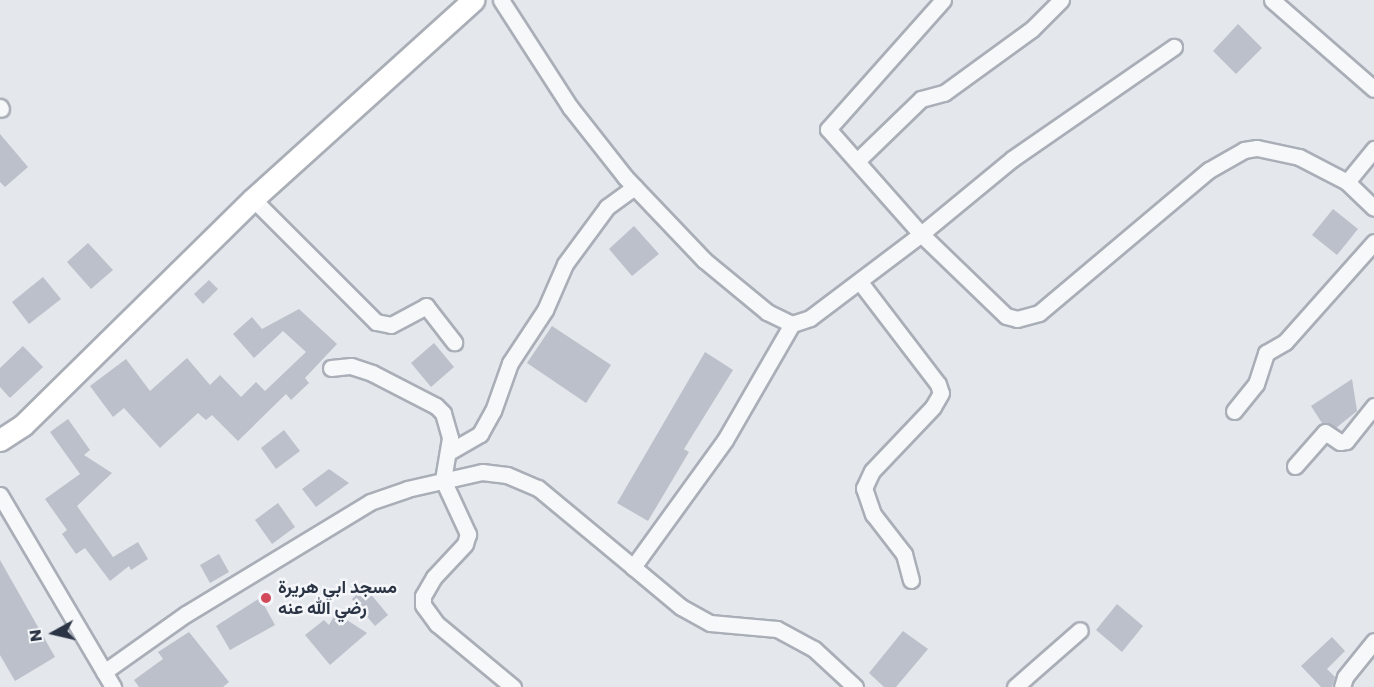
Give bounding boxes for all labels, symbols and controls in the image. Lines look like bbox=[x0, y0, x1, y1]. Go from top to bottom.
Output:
place label: مسجد ابي هريرة رضي الله عنه bbox=[278, 577, 397, 620]
marker: مسجد ابي هريرة رضي الله عنه bbox=[259, 591, 273, 605]
north arrow bbox=[24, 603, 84, 663]
text: N bbox=[23, 628, 48, 643]

